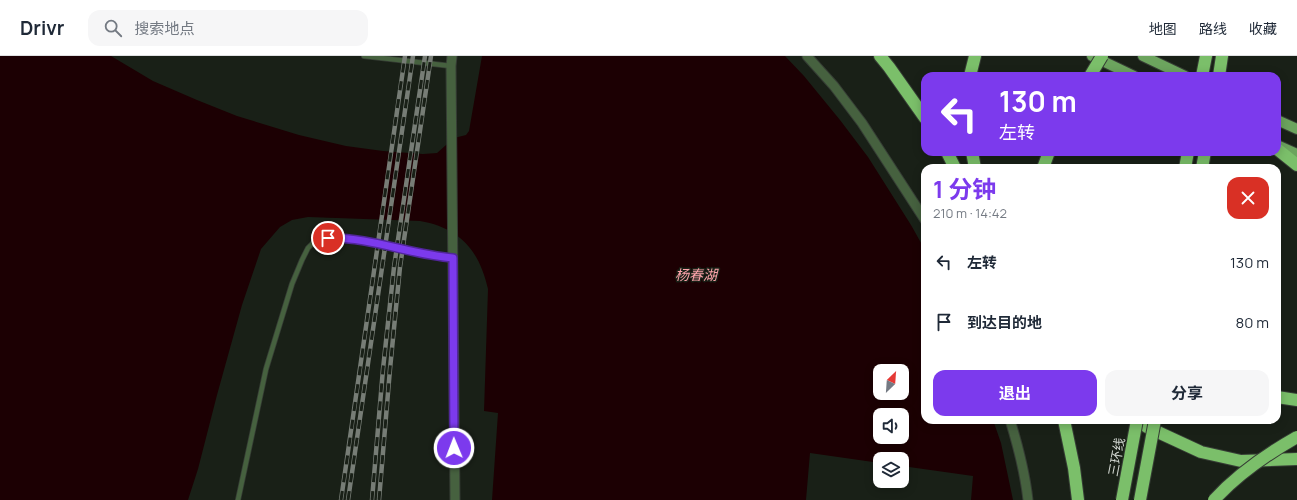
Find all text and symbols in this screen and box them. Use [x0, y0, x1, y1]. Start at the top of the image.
search box [88, 10, 368, 46]
text: Drivr [20, 15, 64, 41]
icon: search [102, 17, 124, 39]
text: 搜索地点 [134, 18, 194, 39]
text: 地图 [1149, 19, 1177, 38]
text: 路线 [1199, 19, 1227, 38]
text: 收藏 [1249, 19, 1277, 38]
text: 130 m [999, 82, 1077, 120]
icon: left [933, 88, 985, 140]
text: 左转 [999, 120, 1035, 144]
text: 1 分钟 [933, 172, 996, 205]
button: close [1227, 177, 1269, 219]
text: 210 m · 14:42 [933, 204, 1007, 222]
pin [311, 221, 345, 255]
icon: arrive [317, 227, 339, 249]
icon: left [933, 251, 955, 273]
text: 左转 [967, 252, 997, 273]
text: 130 m [1230, 252, 1269, 273]
water label: 杨春湖 [675, 265, 719, 284]
icon: arrive [933, 311, 955, 333]
text: 到达目的地 [967, 312, 1042, 333]
text: 80 m [1235, 312, 1269, 333]
north arrow [873, 364, 909, 400]
map controls [873, 364, 909, 488]
button: 退出 [933, 370, 1097, 416]
button: 分享 [1105, 370, 1269, 416]
button: sound [873, 408, 909, 444]
position arrow [433, 427, 475, 469]
street label: 三环线 [1103, 436, 1129, 478]
button: layers [873, 452, 909, 488]

